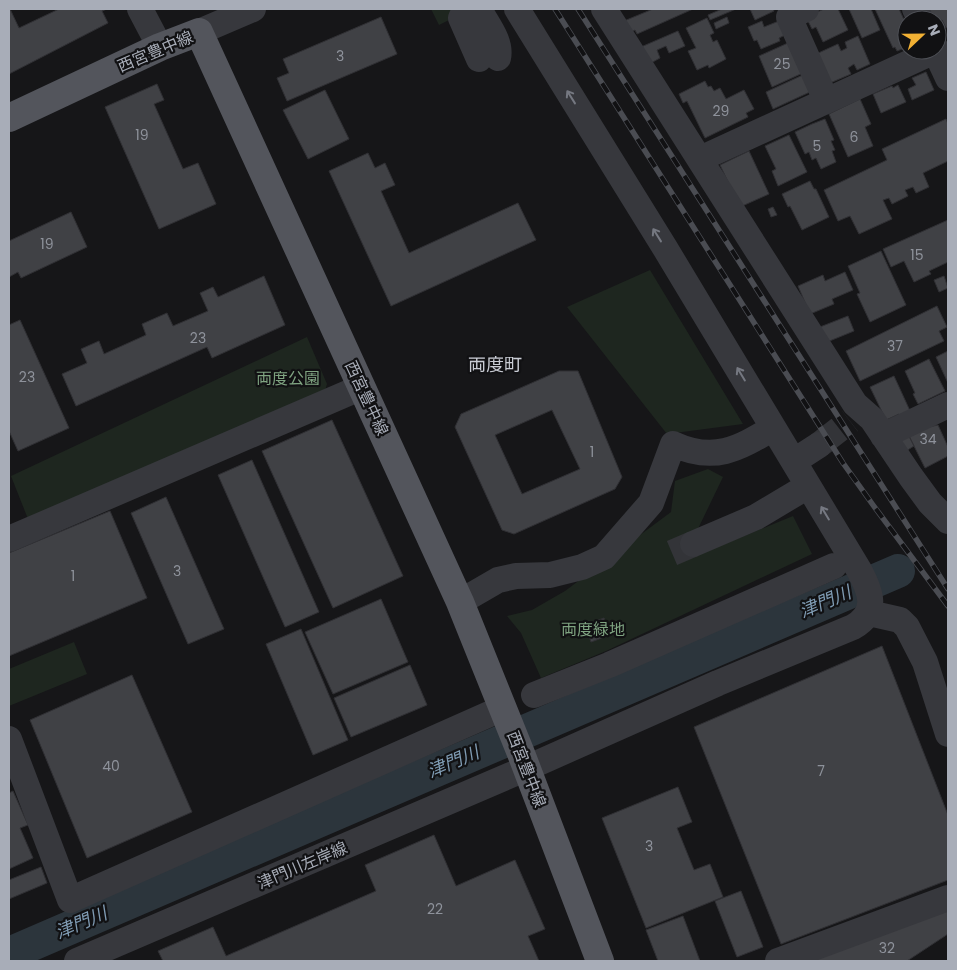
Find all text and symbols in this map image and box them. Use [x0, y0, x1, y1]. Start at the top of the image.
north arrow [897, 10, 947, 60]
text: N [923, 22, 945, 39]
street label: 西宮豊中線 [114, 25, 197, 78]
house number: 3 [336, 46, 344, 66]
house number: 25 [774, 54, 790, 74]
one-way arrow [566, 90, 576, 104]
house number: 29 [713, 101, 729, 121]
house number: 19 [135, 125, 149, 145]
house number: 6 [850, 127, 859, 147]
house number: 5 [813, 136, 821, 156]
one-way arrow [651, 228, 662, 242]
house number: 19 [40, 234, 54, 254]
house number: 15 [910, 245, 924, 265]
house number: 23 [190, 328, 206, 348]
house number: 37 [887, 336, 903, 356]
district label: 両度町 [468, 352, 522, 377]
street label: 西宮豊中線 [339, 357, 394, 439]
house number: 23 [19, 367, 35, 387]
park label: 両度公園 [256, 367, 320, 390]
one-way arrow [735, 368, 745, 382]
house number: 34 [919, 429, 937, 449]
house number: 1 [590, 442, 594, 462]
one-way arrow [819, 507, 829, 521]
house number: 3 [173, 561, 181, 581]
house number: 1 [71, 566, 75, 586]
water label: 津門川 [795, 579, 856, 624]
park label: 両度緑地 [561, 618, 625, 641]
street label: 西宮豊中線 [501, 728, 552, 811]
water label: 津門川 [423, 739, 484, 784]
house number: 40 [102, 756, 120, 776]
house number: 7 [817, 761, 825, 781]
street label: 津門川左岸線 [254, 836, 351, 895]
house number: 3 [645, 836, 653, 856]
house number: 22 [427, 899, 443, 919]
water label: 津門川 [51, 900, 112, 945]
house number: 32 [879, 938, 895, 958]

